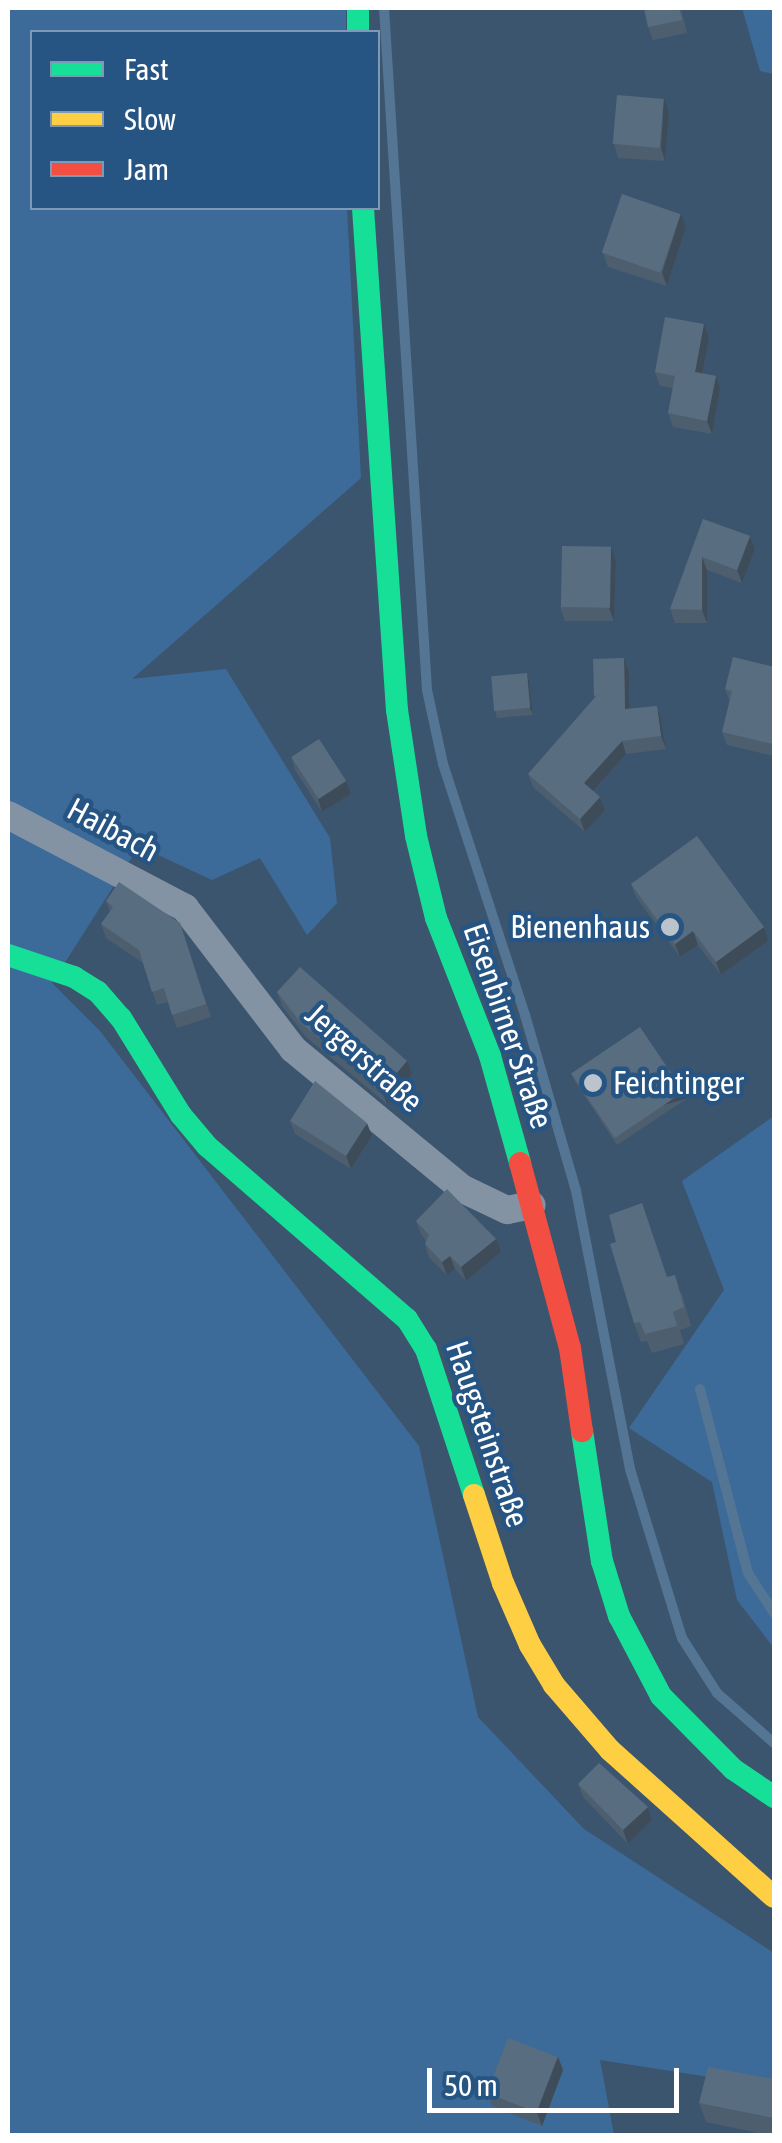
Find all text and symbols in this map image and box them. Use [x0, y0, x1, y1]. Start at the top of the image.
legend [30, 30, 380, 210]
text: Fast [124, 52, 169, 86]
text: Slow [124, 102, 176, 136]
text: Jam [124, 152, 169, 186]
street label: Haibach [61, 790, 165, 870]
place label: Bienenhaus [510, 908, 650, 946]
marker: Bienenhaus [659, 916, 681, 938]
street label: Eisenbirner Straße [455, 919, 561, 1133]
street label: Jergerstraße [298, 996, 430, 1120]
place label: Feichtinger [613, 1064, 744, 1102]
marker: Feichtinger [582, 1072, 604, 1094]
street label: Haugsteinstraße [437, 1336, 537, 1532]
scale bar [432, 2048, 684, 2110]
text: 50 m [444, 2068, 498, 2102]

